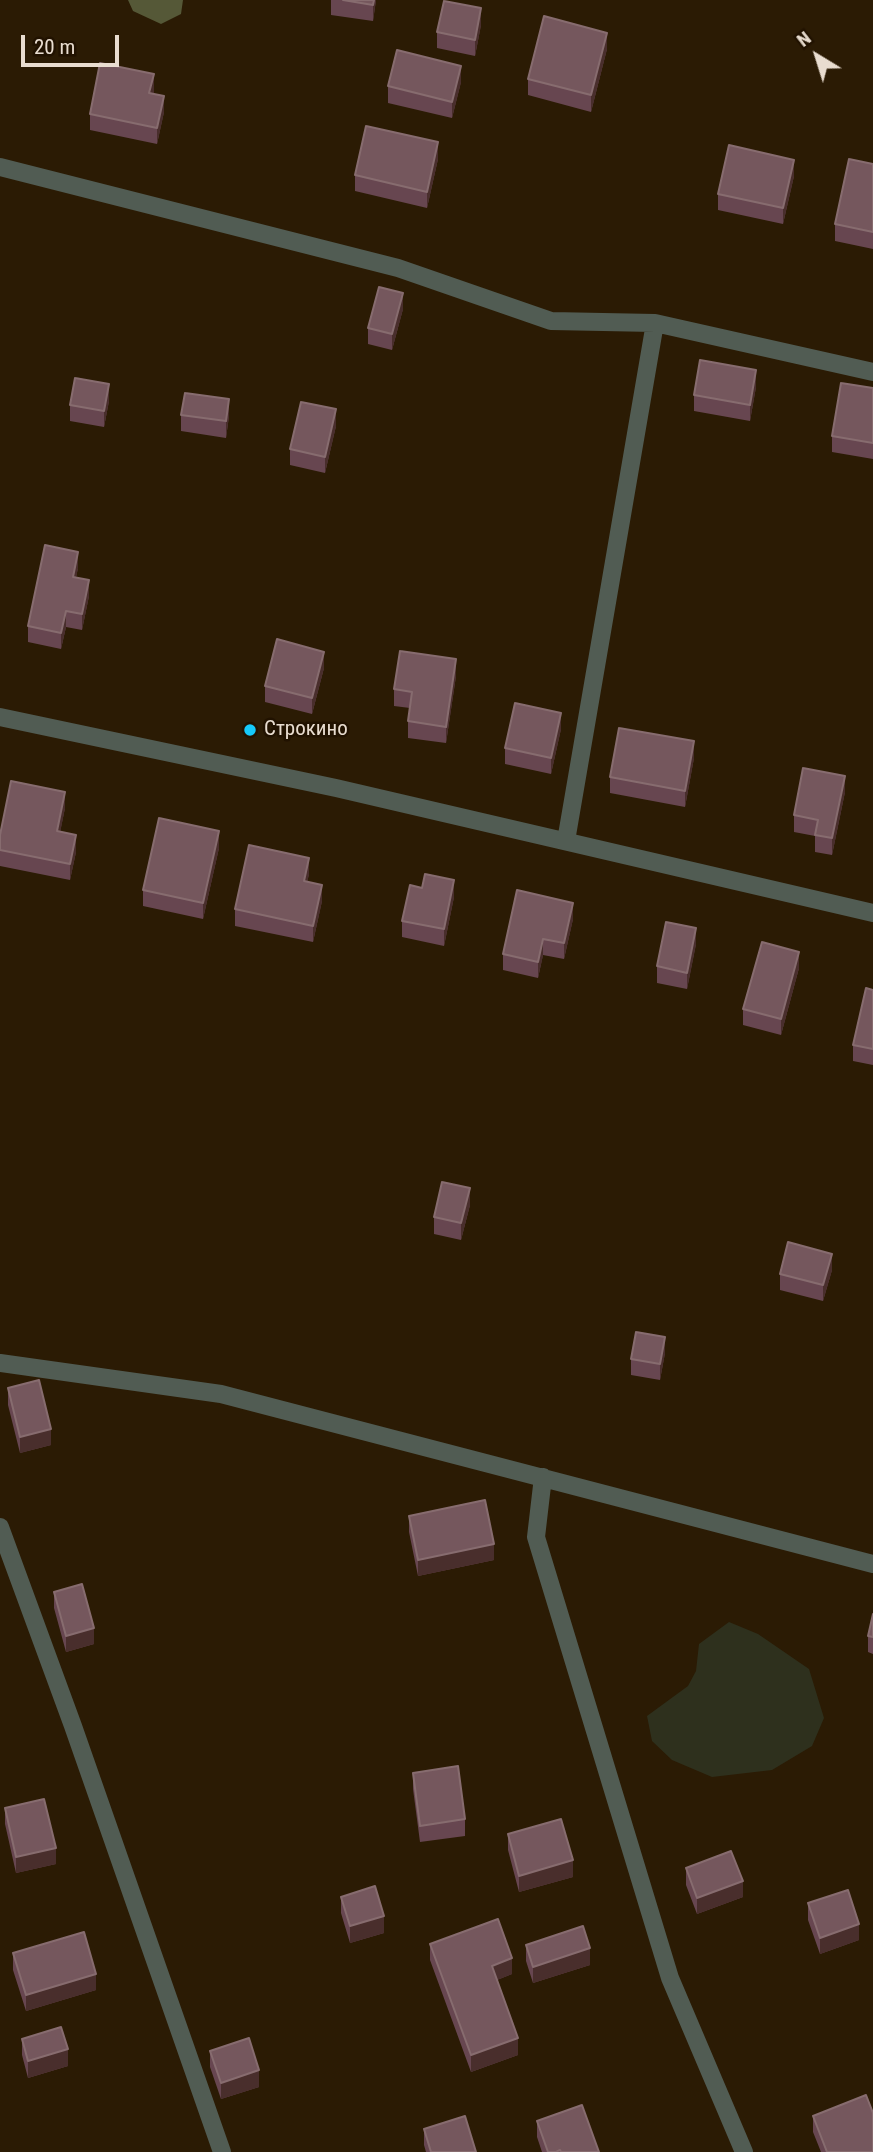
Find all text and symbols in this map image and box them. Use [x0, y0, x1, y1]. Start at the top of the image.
scale bar [24, 21, 122, 65]
north arrow [782, 21, 852, 91]
text: N [792, 26, 815, 52]
text: 20 m [34, 35, 75, 59]
place label: Строкино [264, 717, 348, 743]
marker: Строкино [242, 722, 258, 738]

